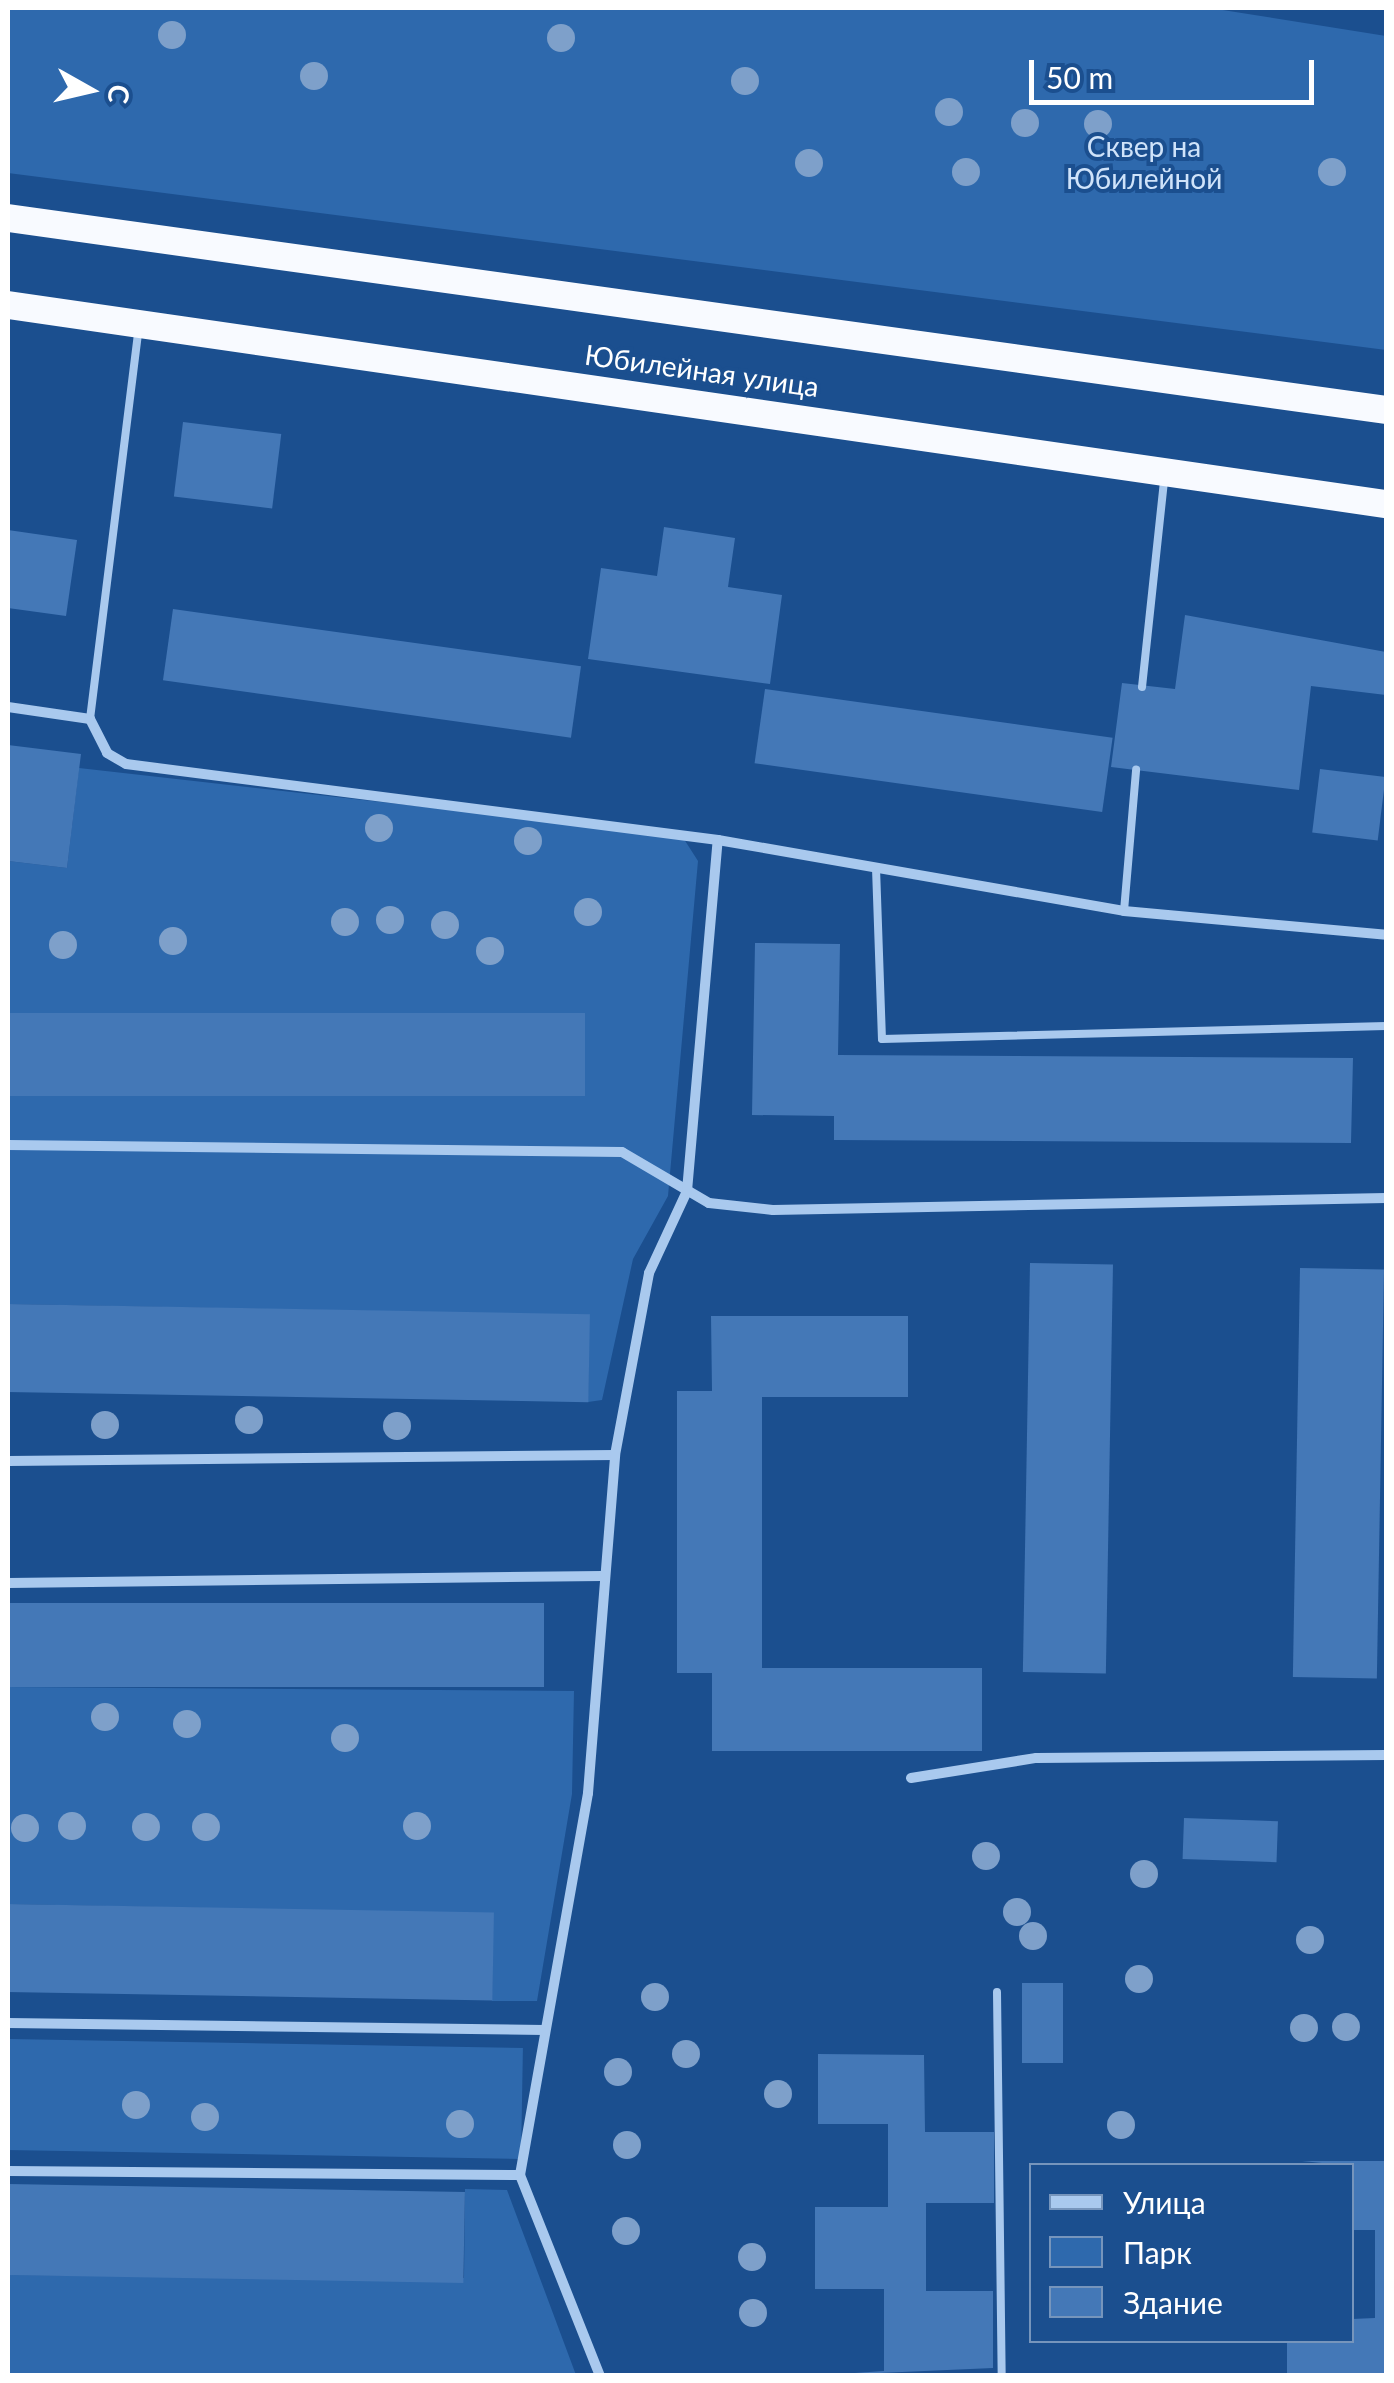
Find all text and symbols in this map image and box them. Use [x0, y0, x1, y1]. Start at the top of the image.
north arrow [40, 40, 140, 140]
scale bar [1034, 40, 1319, 102]
text: 50 m [1046, 59, 1113, 95]
text: С [102, 83, 138, 106]
park label: Сквер на Юбилейной [1066, 129, 1222, 195]
street label: Юбилейная улица [583, 337, 821, 403]
legend [1029, 2163, 1354, 2343]
text: Улица [1123, 2184, 1206, 2220]
text: Парк [1123, 2234, 1192, 2270]
text: Здание [1123, 2284, 1223, 2320]

